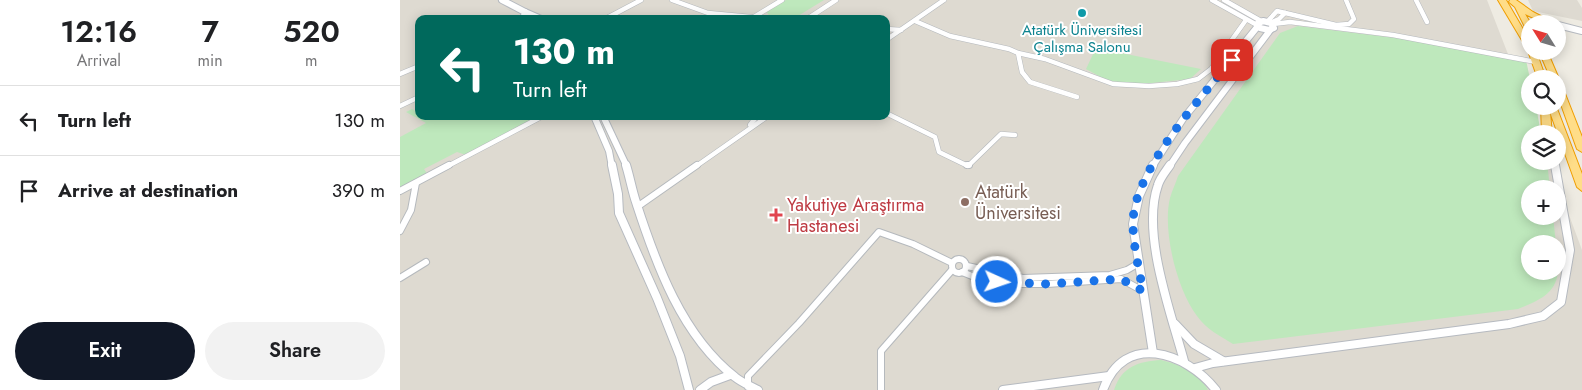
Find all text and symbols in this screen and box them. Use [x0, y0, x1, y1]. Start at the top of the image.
marker: Atatürk Üniversitesi Çalışma Salonu [1076, 7, 1088, 19]
text: 12:16 [60, 10, 137, 53]
text: 7 [201, 10, 219, 53]
text: 520 [283, 10, 340, 53]
north arrow [1521, 15, 1566, 60]
map controls [1521, 15, 1566, 280]
place label: Atatürk Üniversitesi Çalışma Salonu [1022, 19, 1142, 58]
text: 130 m [513, 27, 615, 77]
icon: left [430, 35, 495, 100]
pin [1211, 39, 1253, 81]
icon: arrive [1218, 46, 1246, 74]
text: Arrival [77, 49, 121, 72]
text: min [198, 49, 223, 72]
text: m [305, 49, 318, 72]
button: search [1521, 70, 1566, 115]
text: Turn left [513, 73, 587, 105]
icon: left [15, 107, 43, 135]
text: Turn left [58, 107, 131, 134]
text: 130 m [334, 107, 385, 134]
button: layers [1521, 125, 1566, 170]
icon: arrive [15, 177, 43, 205]
text: Arrive at destination [58, 177, 238, 204]
text: 390 m [332, 177, 385, 204]
place label: Atatürk Üniversitesi [975, 179, 1061, 226]
button: + [1521, 180, 1566, 225]
place label: Yakutiye Araştırma Hastanesi [787, 192, 924, 239]
marker: Atatürk Üniversitesi [959, 196, 971, 208]
marker: Yakutiye Araştırma Hastanesi [769, 208, 783, 222]
button: − [1521, 235, 1566, 280]
position arrow [970, 255, 1022, 307]
button: Exit [15, 322, 195, 380]
button: Share [205, 322, 385, 380]

